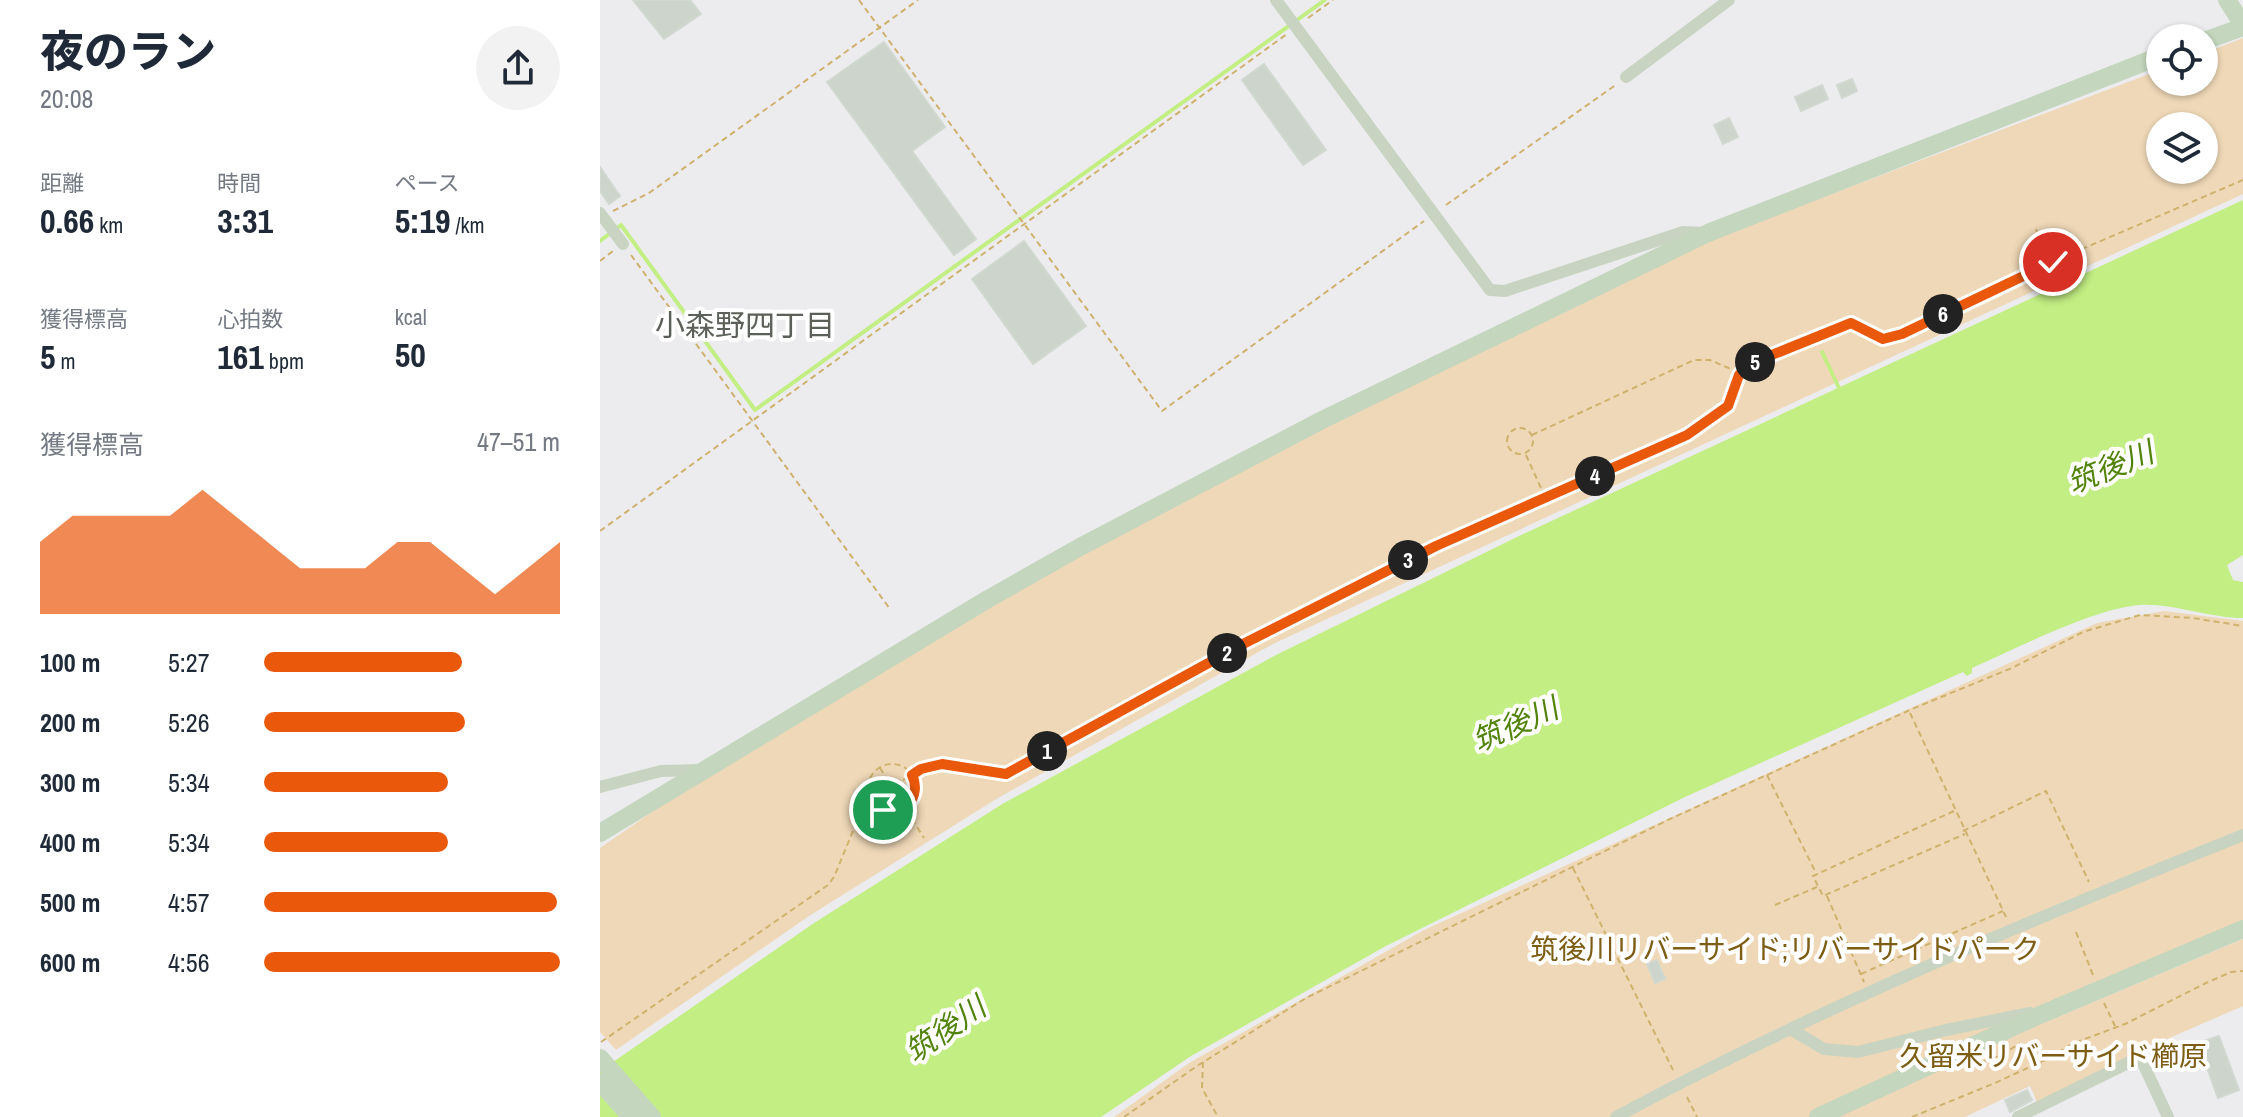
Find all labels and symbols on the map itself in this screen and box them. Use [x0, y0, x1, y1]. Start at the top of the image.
pin [2019, 228, 2087, 296]
pin: 6 [1923, 294, 1963, 334]
district label: 小森野四丁目 [655, 305, 835, 345]
pin: 5 [1735, 342, 1775, 382]
water label: 筑後川 [2061, 430, 2162, 502]
pin: 4 [1575, 456, 1615, 496]
pin: 3 [1388, 540, 1428, 580]
pin: 2 [1207, 633, 1247, 673]
water label: 筑後川 [1466, 686, 1567, 761]
pin: 1 [1027, 731, 1067, 771]
pin [849, 776, 917, 844]
park label: 筑後川リバーサイド;リバーサイドパーク [1530, 930, 2040, 968]
water label: 筑後川 [897, 985, 996, 1071]
park label: 久留米リバーサイド櫛原 [1899, 1037, 2207, 1075]

